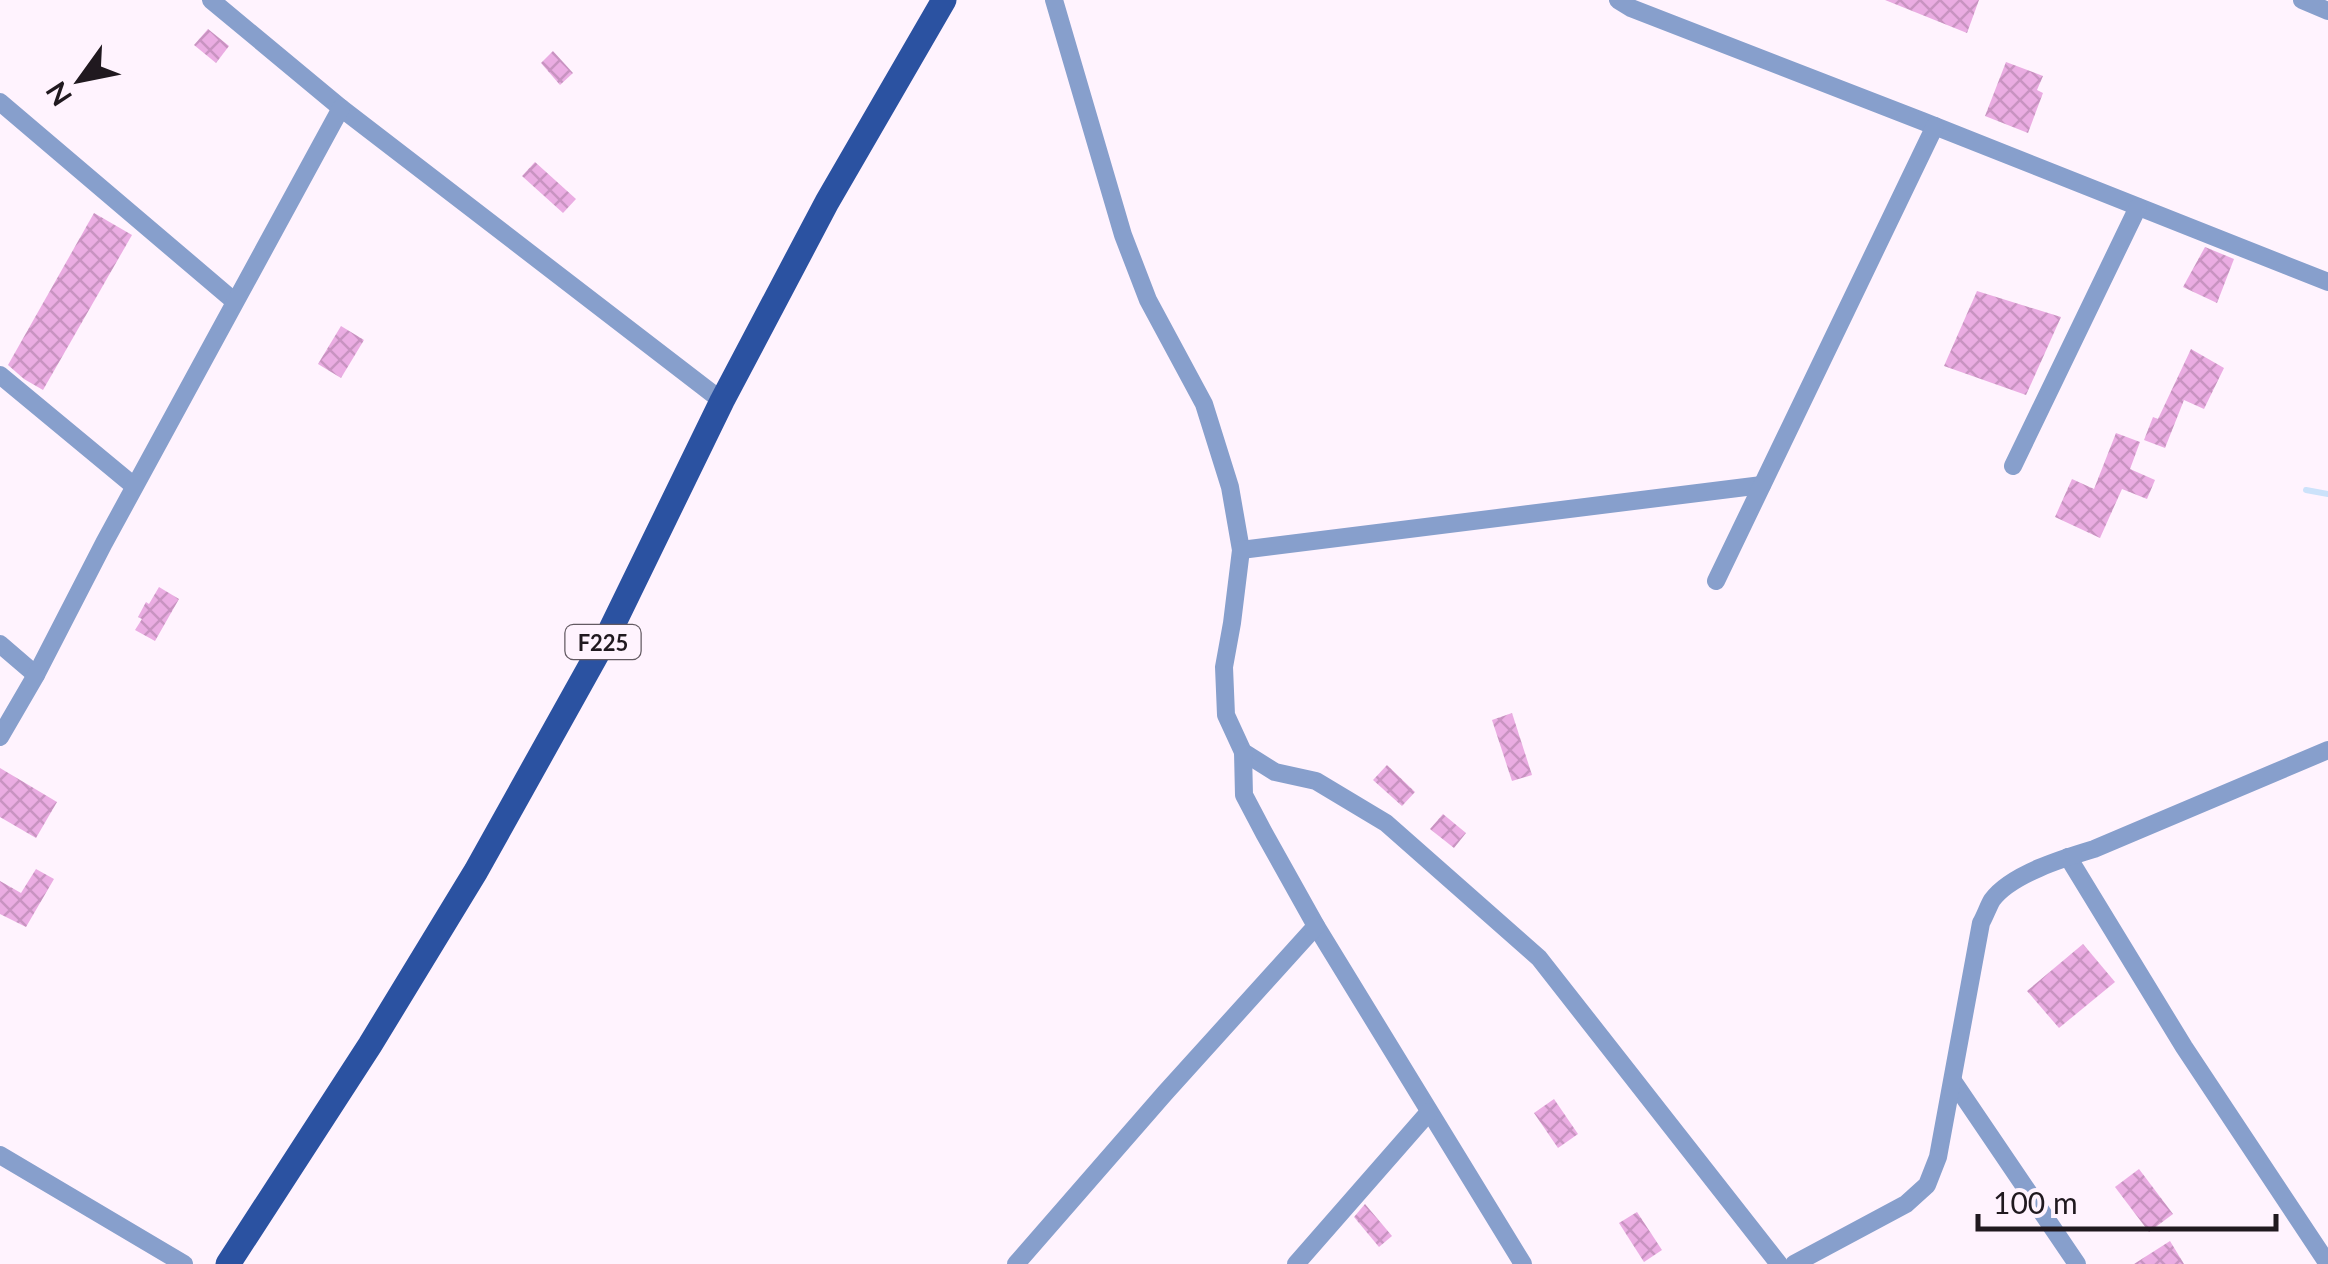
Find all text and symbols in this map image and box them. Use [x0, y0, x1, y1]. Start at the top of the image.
north arrow [30, 30, 130, 130]
text: N [38, 76, 78, 112]
road number: F225 [566, 625, 640, 659]
scale bar [1978, 1169, 2276, 1231]
text: 100 m [1993, 1184, 2078, 1220]

